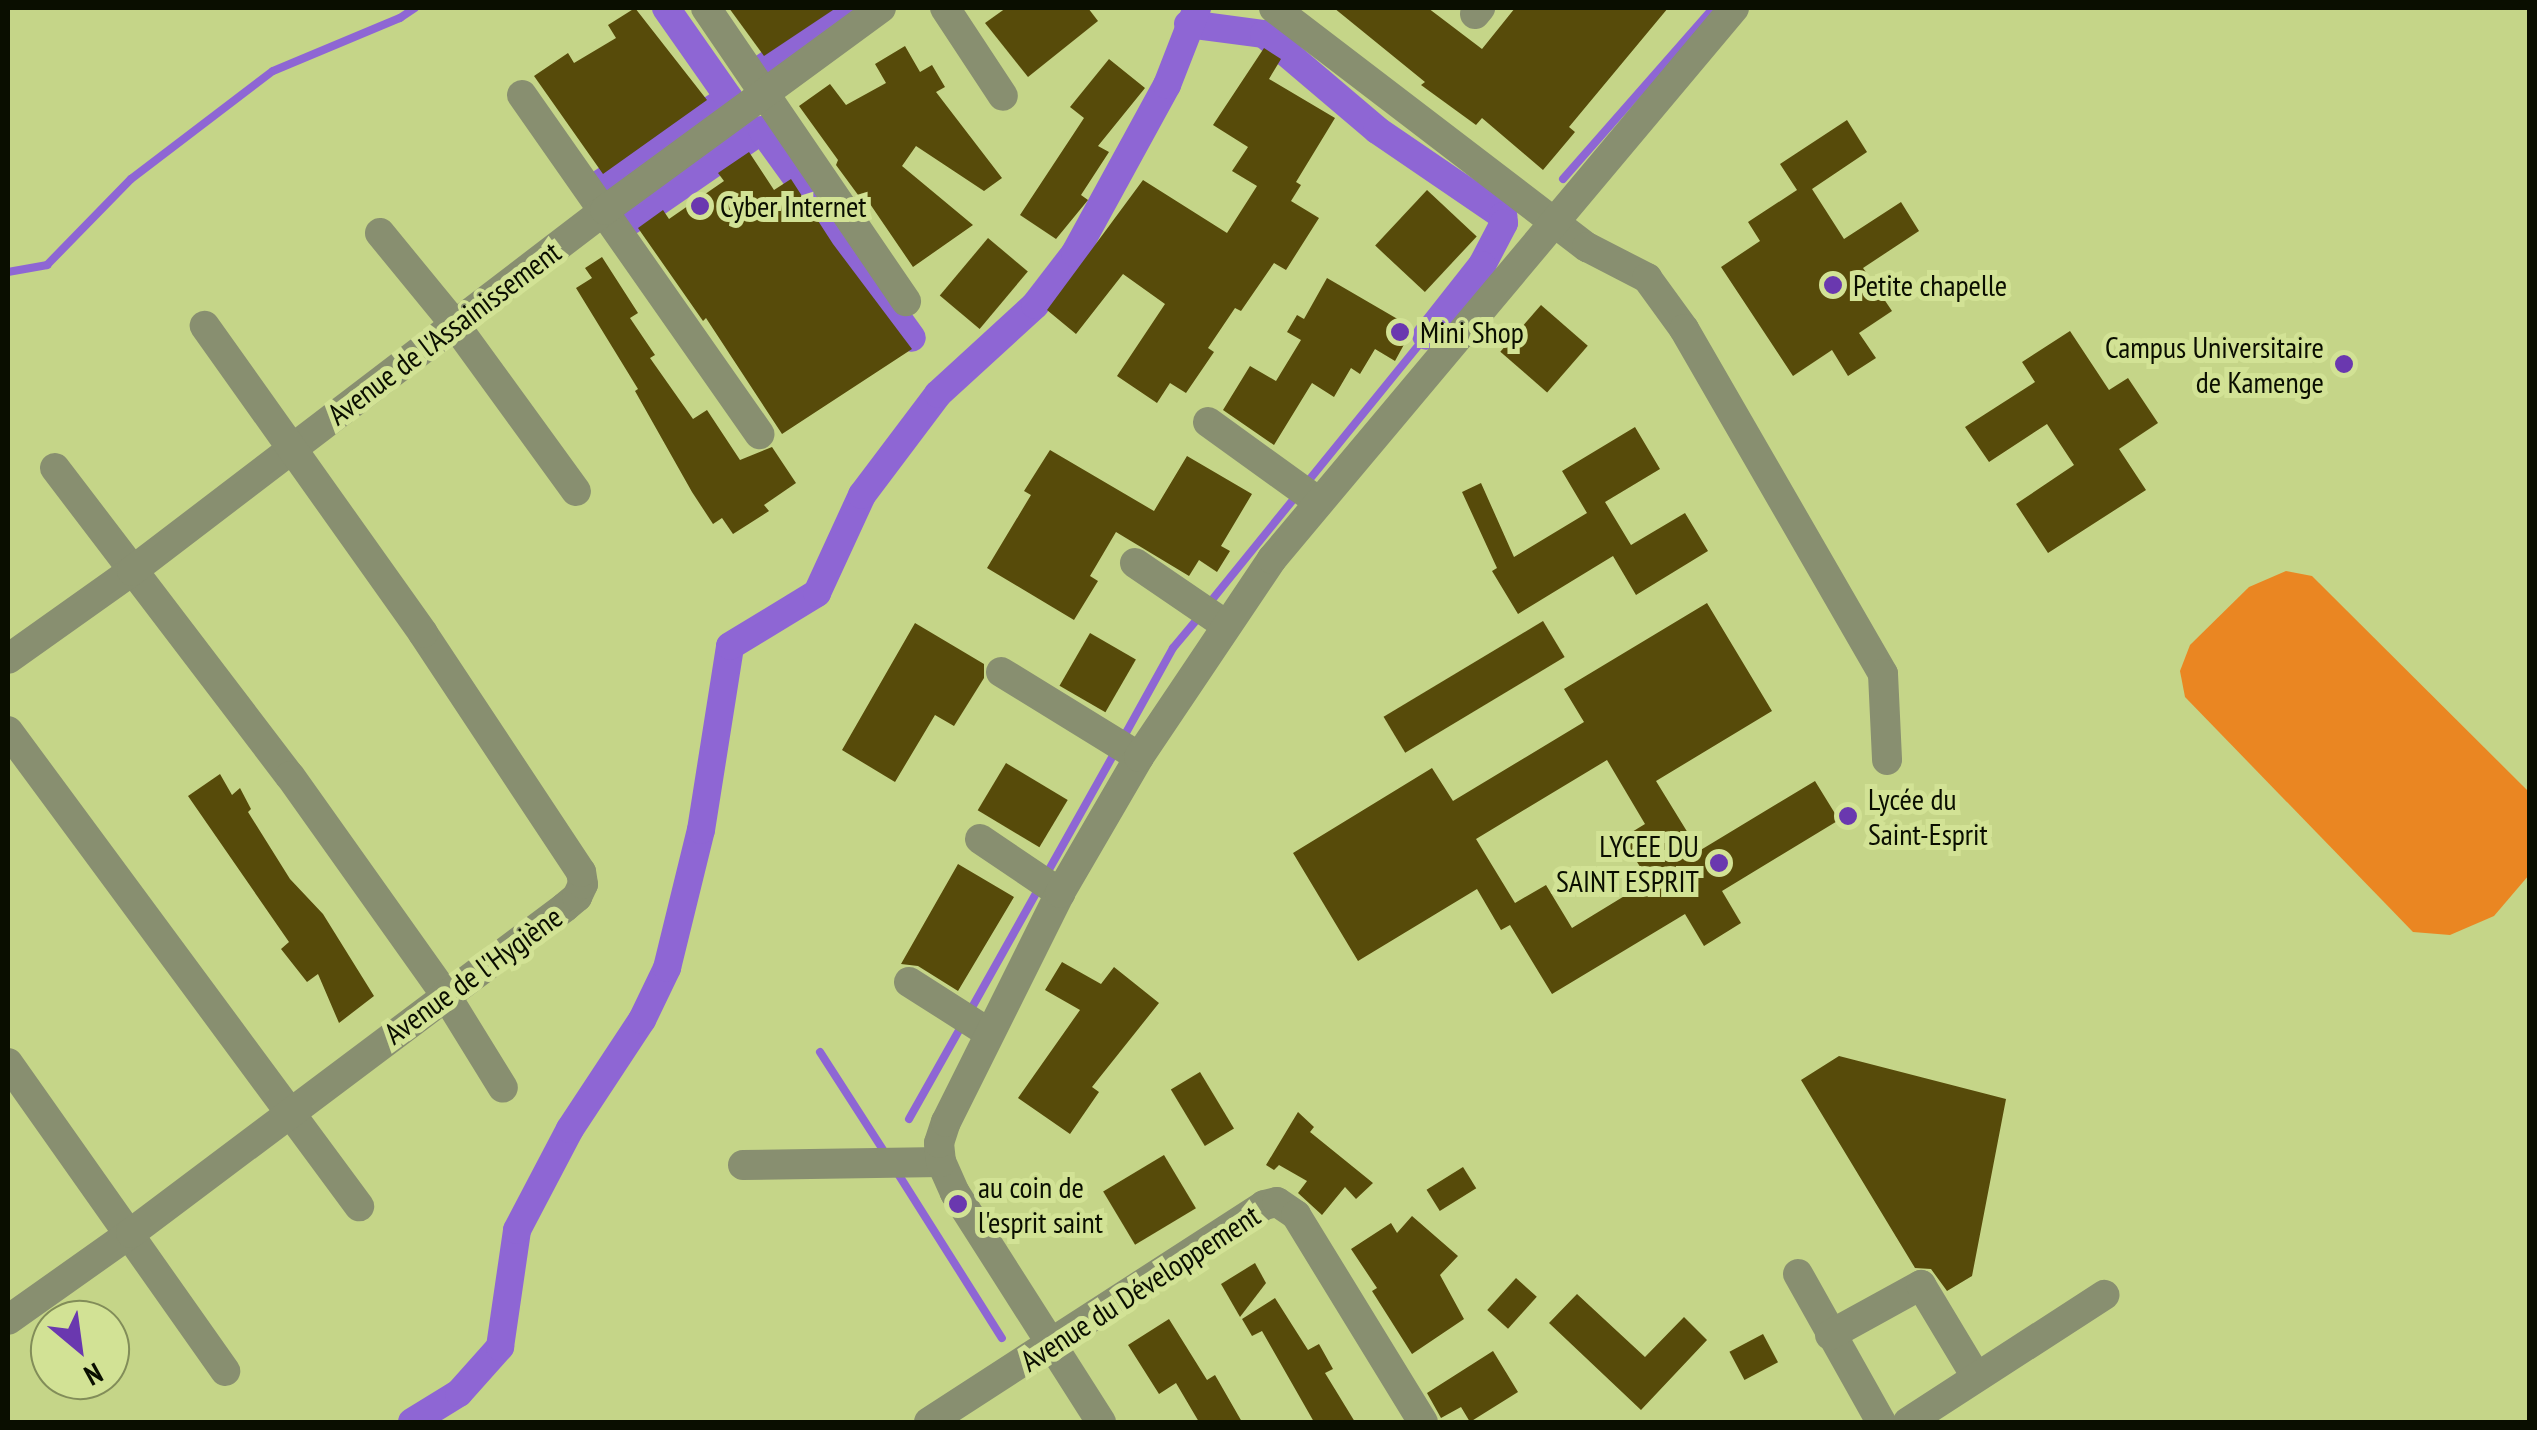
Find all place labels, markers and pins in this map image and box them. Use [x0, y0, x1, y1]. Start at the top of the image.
place label: Cyber Internet [720, 188, 867, 224]
marker: Cyber Internet [689, 195, 711, 217]
place label: Petite chapelle [1853, 267, 2007, 303]
marker: Petite chapelle [1822, 274, 1844, 296]
place label: Mini Shop [1420, 314, 1524, 350]
marker: Mini Shop [1389, 321, 1411, 343]
place label: Campus Universitaire de Kamenge [2105, 329, 2324, 400]
marker: Campus Universitaire de Kamenge [2333, 353, 2355, 375]
place label: Lycée du Saint-Esprit [1868, 781, 1988, 852]
marker: Lycée du Saint-Esprit [1837, 805, 1859, 827]
place label: LYCEE DU SAINT ESPRIT [1555, 828, 1699, 898]
marker: LYCEE DU SAINT ESPRIT [1708, 852, 1730, 874]
place label: au coin de l'esprit saint [978, 1169, 1103, 1240]
marker: au coin de l'esprit saint [947, 1193, 969, 1215]

